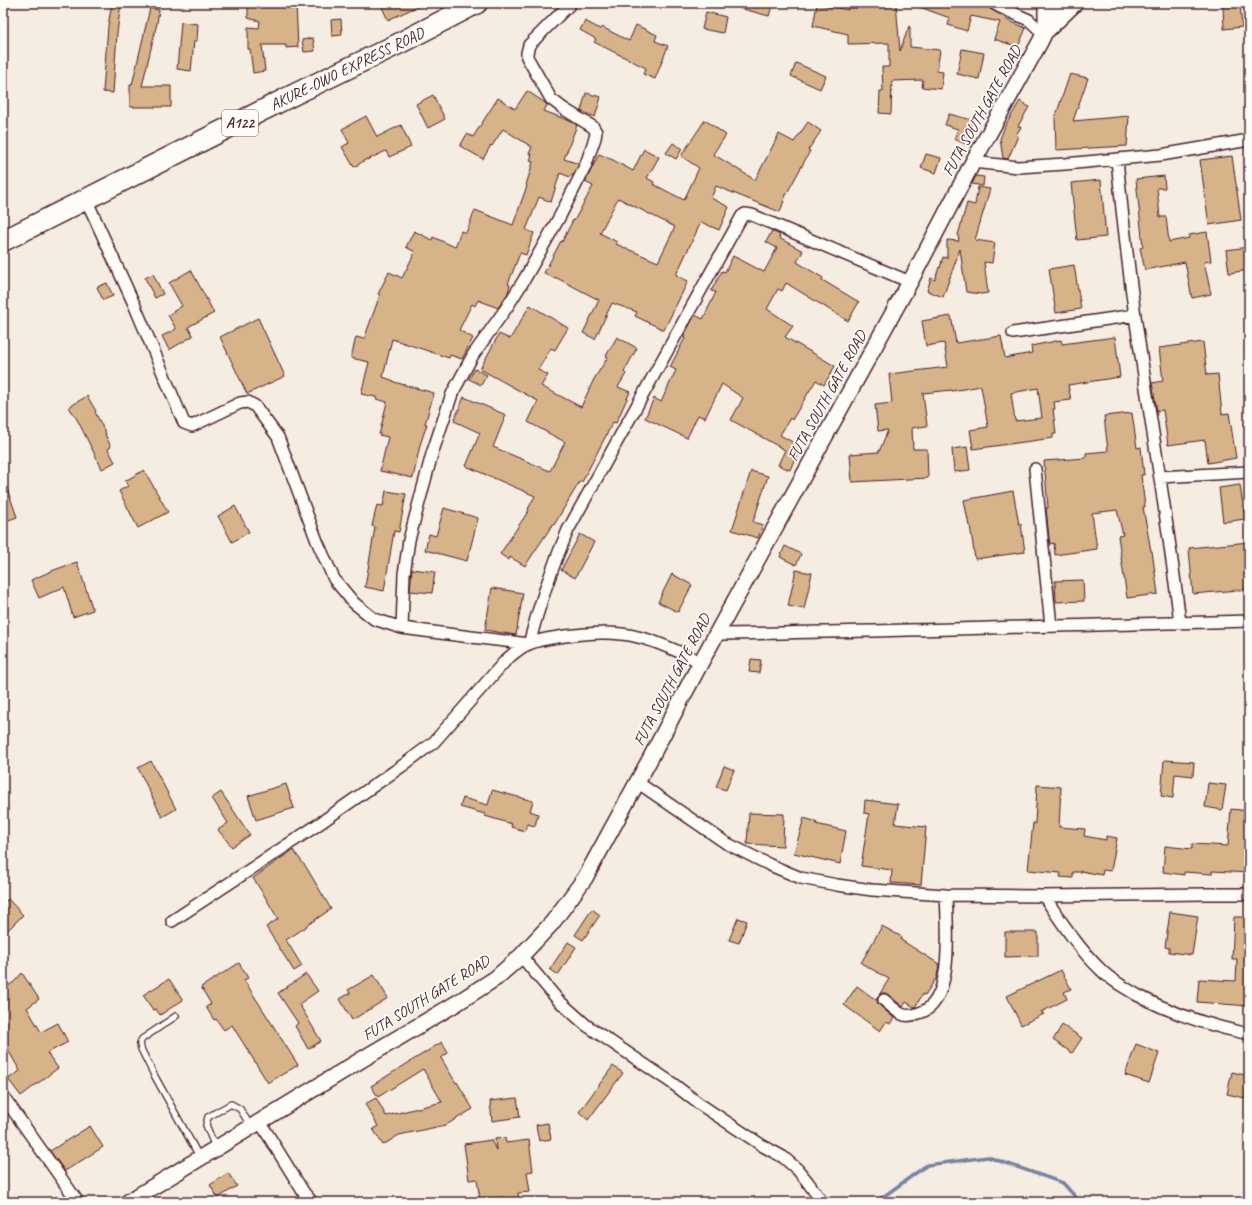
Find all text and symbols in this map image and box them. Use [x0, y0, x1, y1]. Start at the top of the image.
street label: AKURE-OWO EXPRESS ROAD [267, 22, 429, 115]
street label: FUTA SOUTH GATE ROAD [938, 41, 1027, 180]
road number: A122 [222, 110, 258, 136]
street label: FUTA SOUTH GATE ROAD [783, 326, 872, 465]
street label: FUTA SOUTH GATE ROAD [629, 609, 716, 749]
street label: FUTA SOUTH GATE ROAD [359, 950, 495, 1045]

